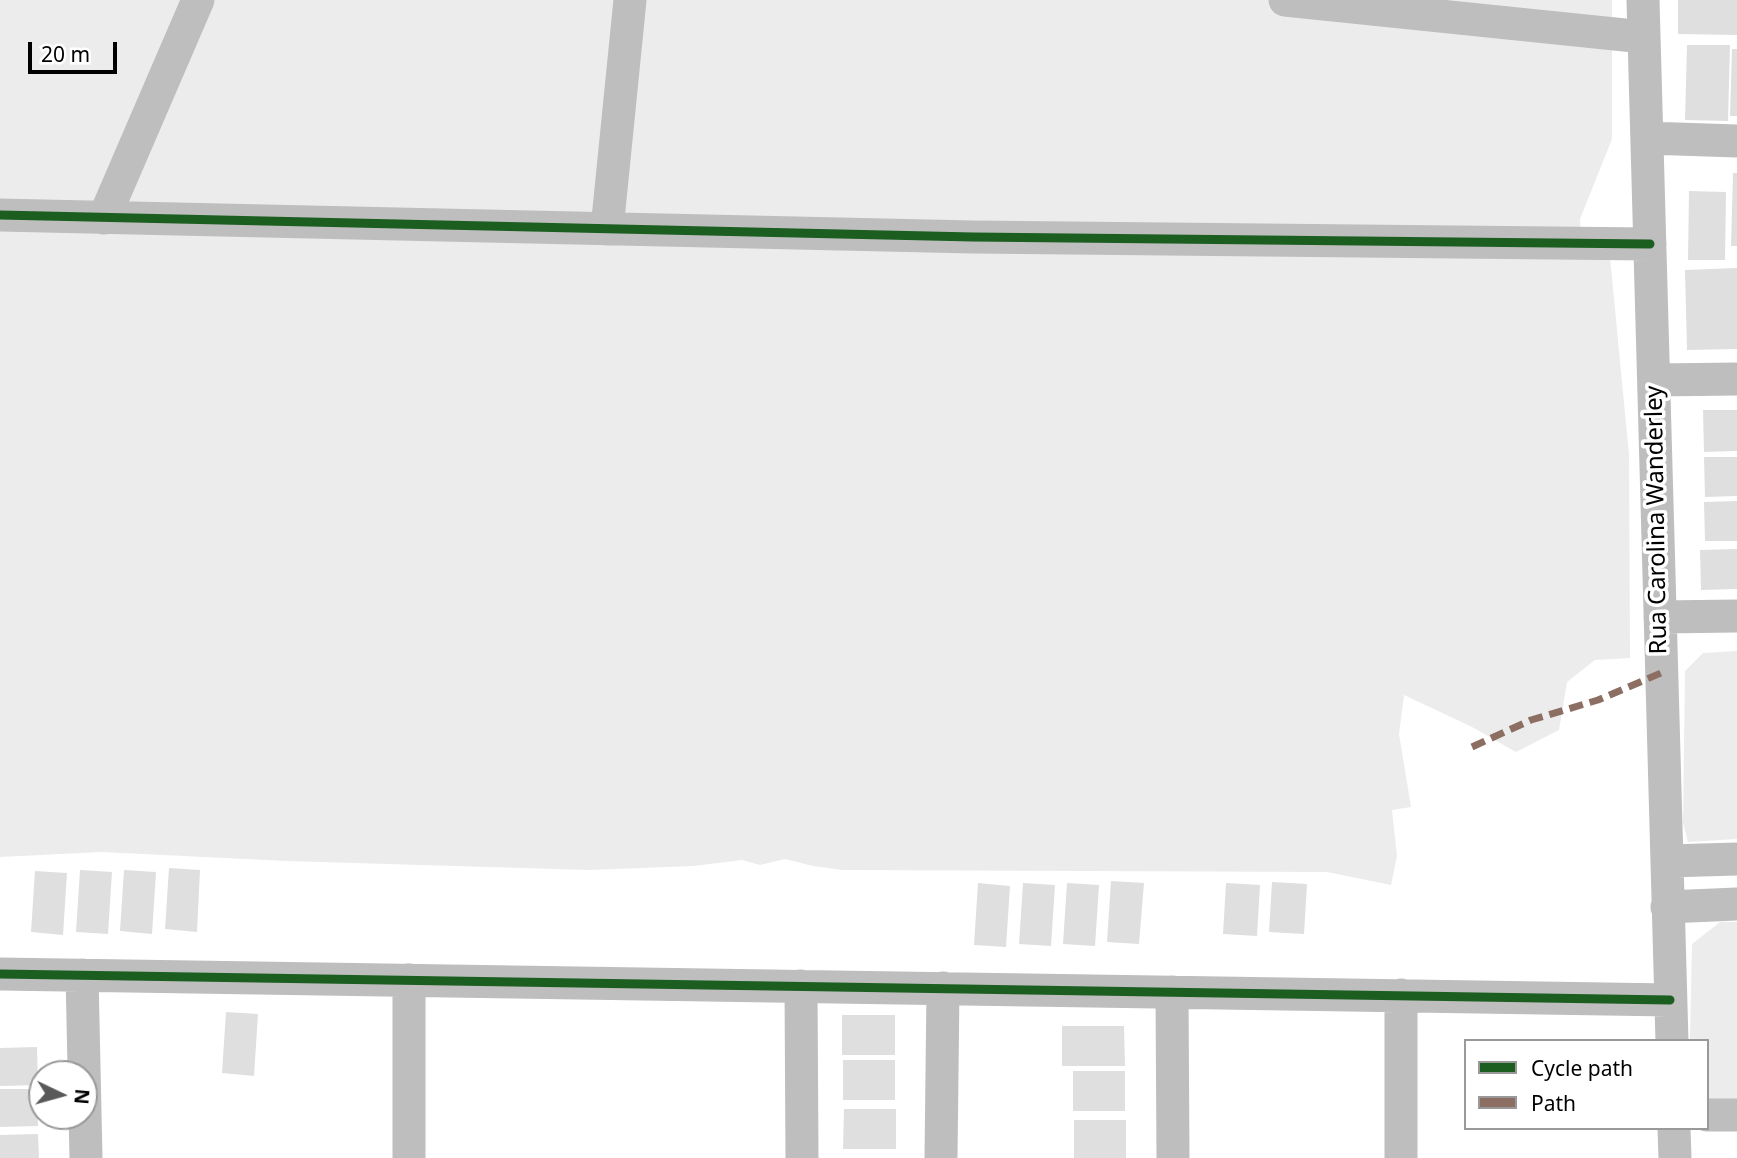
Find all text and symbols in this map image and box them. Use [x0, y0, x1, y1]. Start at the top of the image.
scale bar [32, 28, 121, 72]
text: 20 m [41, 40, 90, 68]
street label: Rua Carolina Wanderley [1640, 385, 1674, 655]
legend [1464, 1039, 1709, 1130]
text: Cycle path [1531, 1054, 1633, 1082]
north arrow [28, 1060, 98, 1130]
text: N [68, 1088, 96, 1105]
text: Path [1531, 1089, 1576, 1117]

